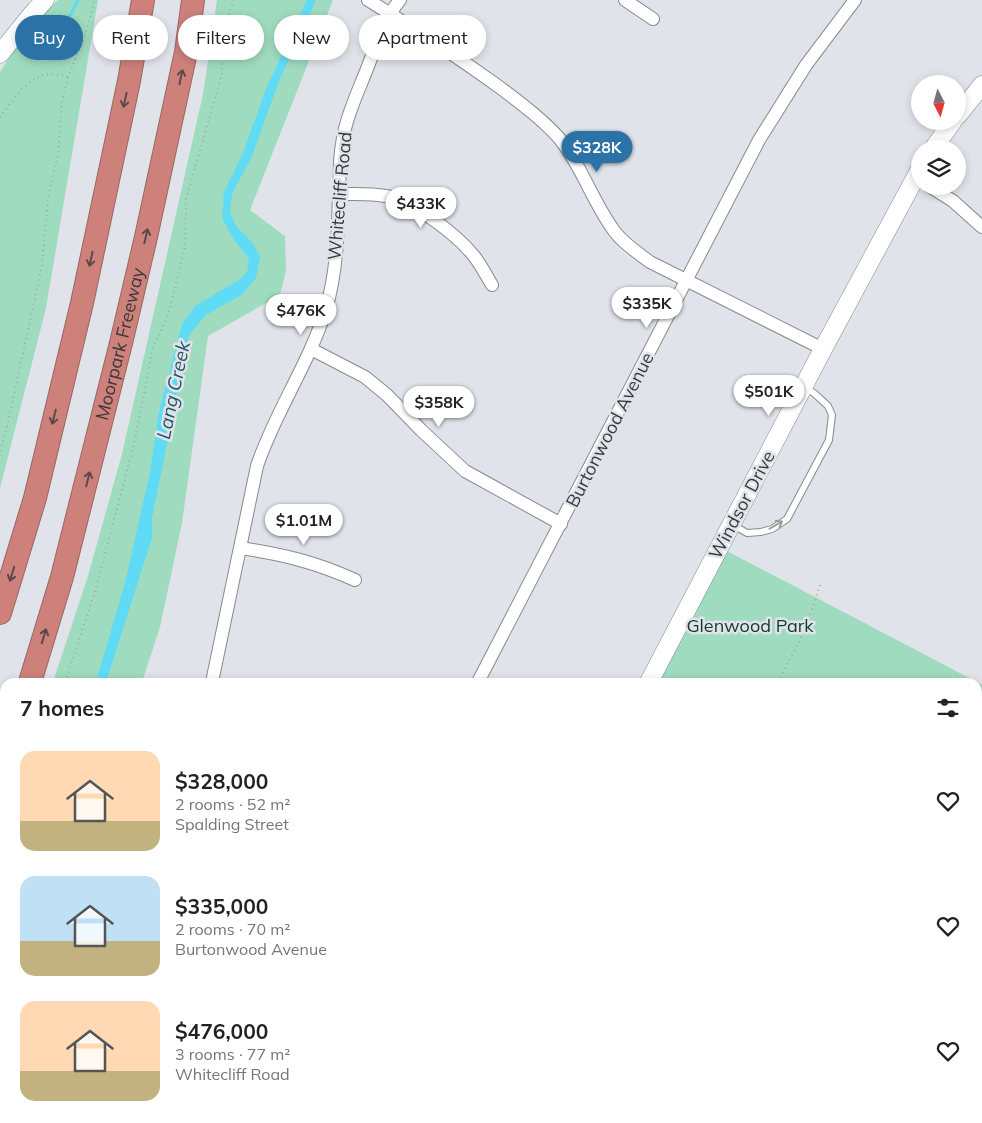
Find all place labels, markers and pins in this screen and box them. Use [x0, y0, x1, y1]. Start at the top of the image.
pin: $328K [562, 130, 632, 173]
pin: $433K [386, 186, 456, 229]
pin: $335K [612, 286, 682, 329]
pin: $476K [266, 294, 336, 336]
pin: $501K [734, 374, 804, 417]
pin: $358K [404, 386, 474, 428]
pin: $1.01M [263, 504, 345, 546]

